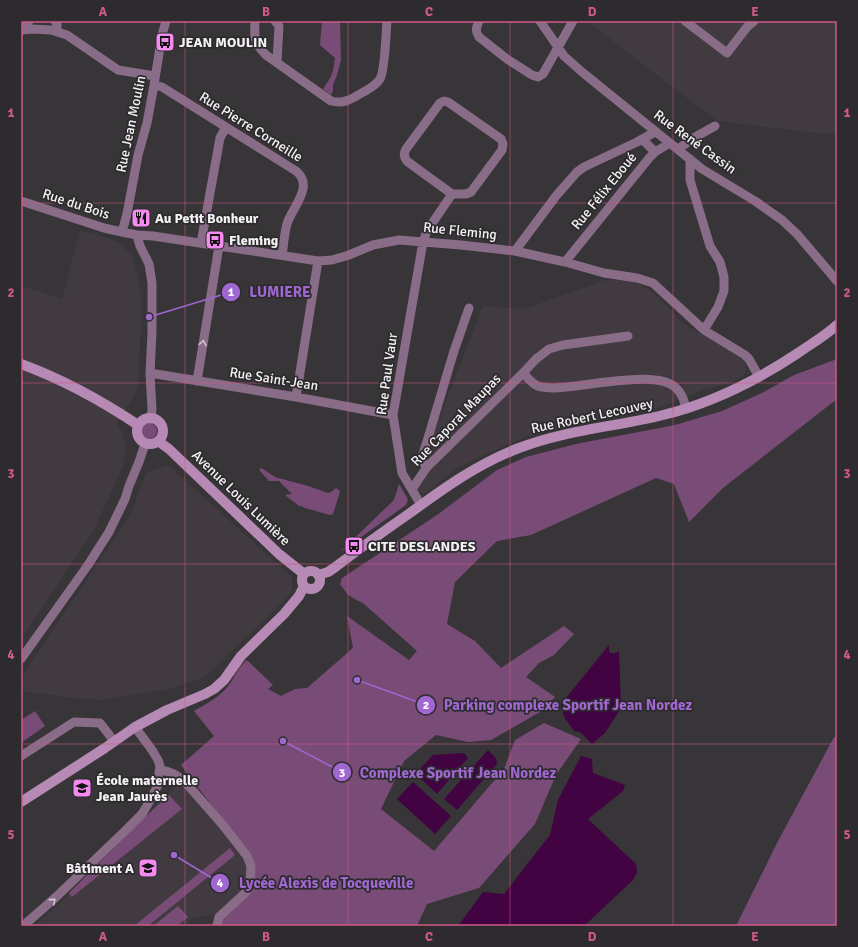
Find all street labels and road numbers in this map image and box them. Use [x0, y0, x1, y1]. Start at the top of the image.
street label: Rue Jean Moulin [112, 74, 150, 174]
street label: Rue Pierre Corneille [196, 88, 306, 166]
street label: Rue René Cassin [650, 106, 740, 178]
street label: Rue Félix Eboué [568, 149, 640, 233]
street label: Rue du Bois [40, 185, 112, 223]
street label: Rue Fleming [422, 219, 498, 243]
street label: Rue Paul Vaur [373, 331, 401, 416]
street label: Rue Saint-Jean [228, 364, 320, 394]
street label: Rue Caporal Maupas [408, 370, 504, 470]
street label: Rue Robert Lecouvey [530, 395, 655, 437]
street label: Avenue Louis Lumière [188, 447, 294, 549]

